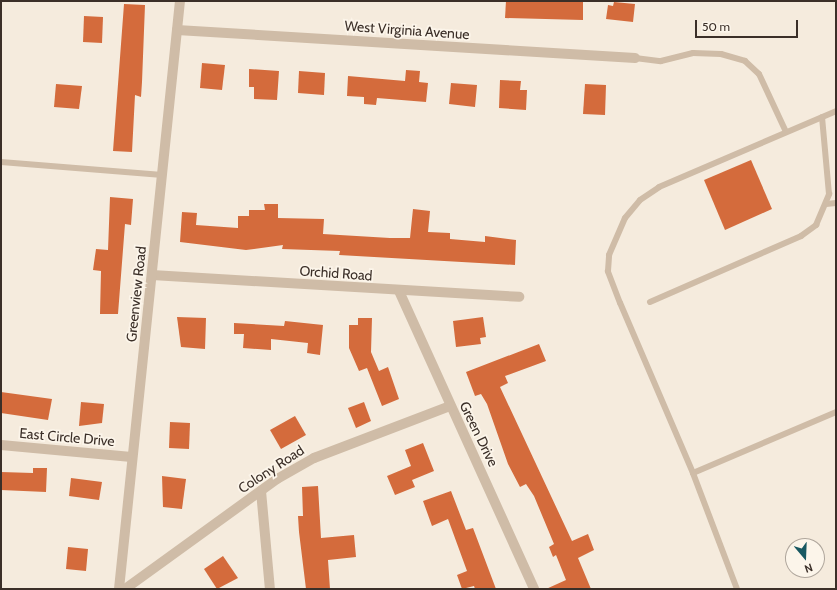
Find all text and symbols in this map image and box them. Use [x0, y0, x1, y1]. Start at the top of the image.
scale bar [697, 12, 800, 38]
street label: West Virginia Avenue [344, 17, 470, 43]
text: 50 m [702, 19, 730, 34]
street label: Greenview Road [123, 245, 149, 343]
street label: Orchid Road [299, 262, 373, 284]
street label: Green Drive [456, 399, 502, 469]
street label: East Circle Drive [19, 424, 115, 450]
street label: Colony Road [235, 441, 307, 497]
north arrow [785, 538, 825, 578]
text: N [803, 561, 815, 576]

